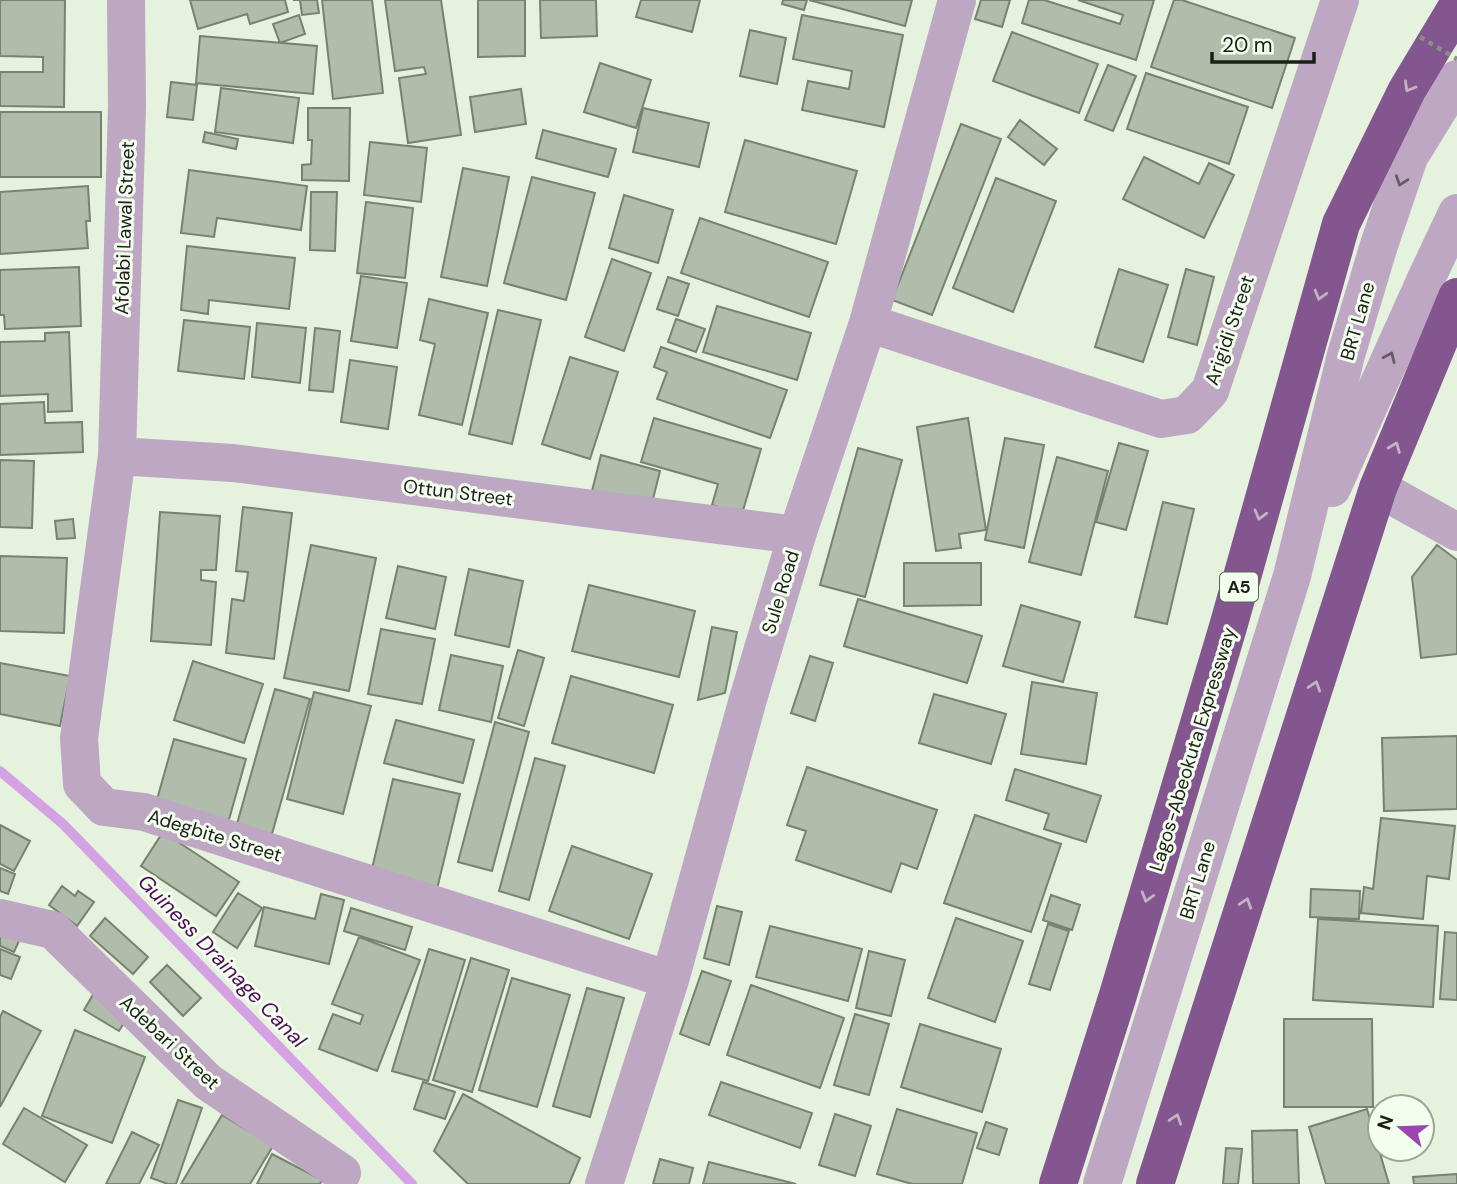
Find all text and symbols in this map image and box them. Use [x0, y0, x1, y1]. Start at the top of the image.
scale bar [1212, 21, 1314, 65]
text: 20 m [1222, 31, 1273, 59]
one-way arrow [1404, 79, 1417, 92]
street label: Afolabi Lawal Street [109, 141, 140, 315]
one-way arrow [1395, 175, 1409, 187]
street label: Arigidi Street [1199, 272, 1260, 388]
street label: BRT Lane [1334, 279, 1381, 363]
one-way arrow [1314, 289, 1329, 301]
one-way arrow [1382, 352, 1396, 365]
one-way arrow [1387, 442, 1401, 454]
street label: Ottun Street [402, 473, 514, 512]
one-way arrow [1253, 508, 1268, 520]
street label: Sule Road [756, 547, 805, 637]
road number: A5 [1220, 572, 1258, 602]
street label: Lagos-Abeokuta Expressway [1143, 624, 1242, 874]
one-way arrow [1307, 680, 1322, 692]
street label: Adegbite Street [145, 803, 285, 868]
street label: BRT Lane [1174, 838, 1221, 922]
water label: Guiness Drainage Canal [132, 868, 313, 1054]
one-way arrow [1141, 891, 1156, 903]
one-way arrow [1238, 897, 1252, 909]
street label: Adebari Street [114, 990, 225, 1095]
north arrow [1366, 1093, 1436, 1163]
text: N [1371, 1112, 1399, 1133]
one-way arrow [1168, 1113, 1182, 1126]

